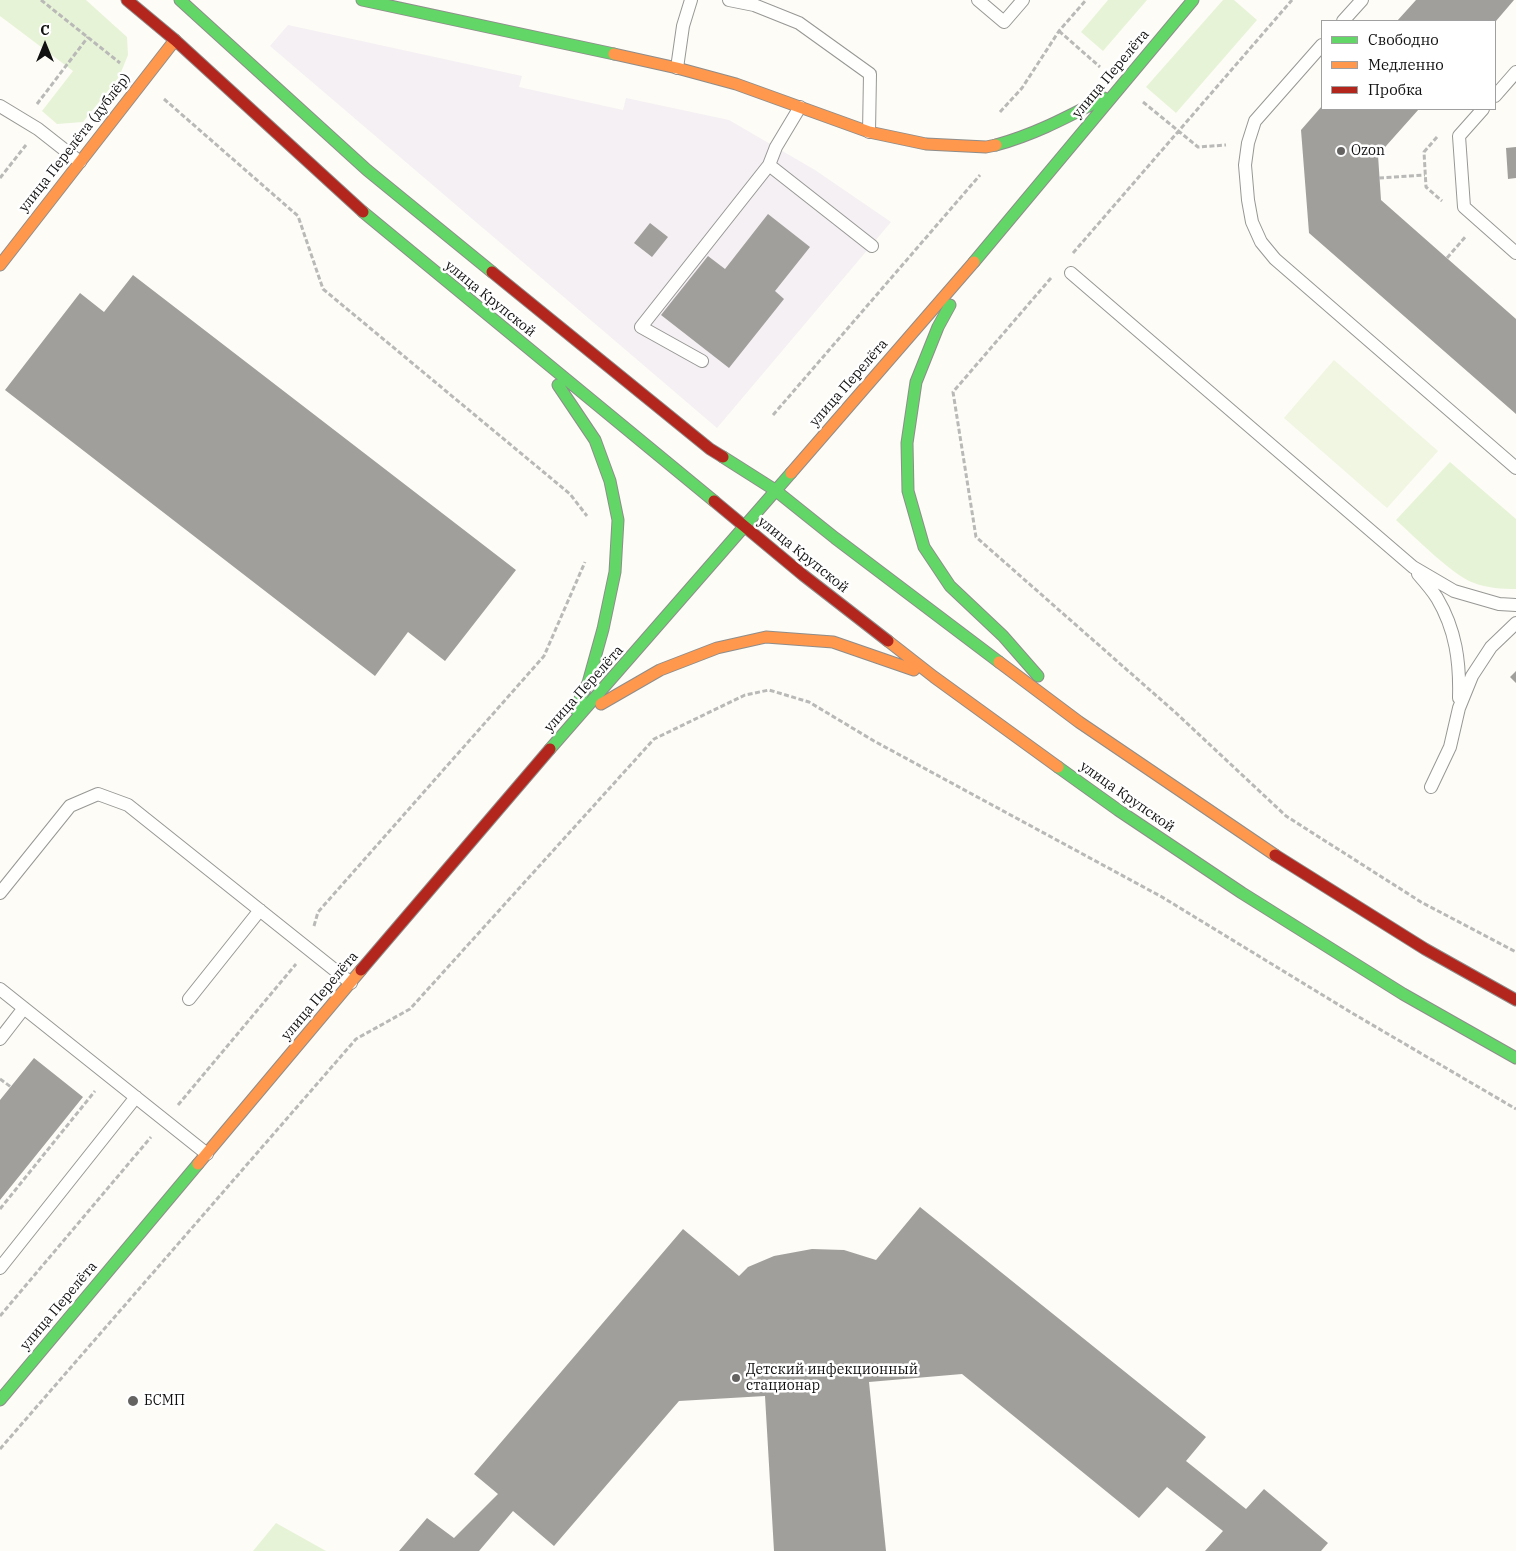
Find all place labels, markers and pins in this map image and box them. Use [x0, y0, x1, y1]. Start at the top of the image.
place label: Ozon [1351, 143, 1385, 159]
marker: Ozon [1335, 145, 1347, 157]
place label: Детский инфекционный стационар [746, 1362, 918, 1394]
marker: Детский инфекционный стационар [730, 1372, 742, 1384]
place label: БСМП [144, 1393, 185, 1409]
marker: БСМП [126, 1394, 140, 1408]

